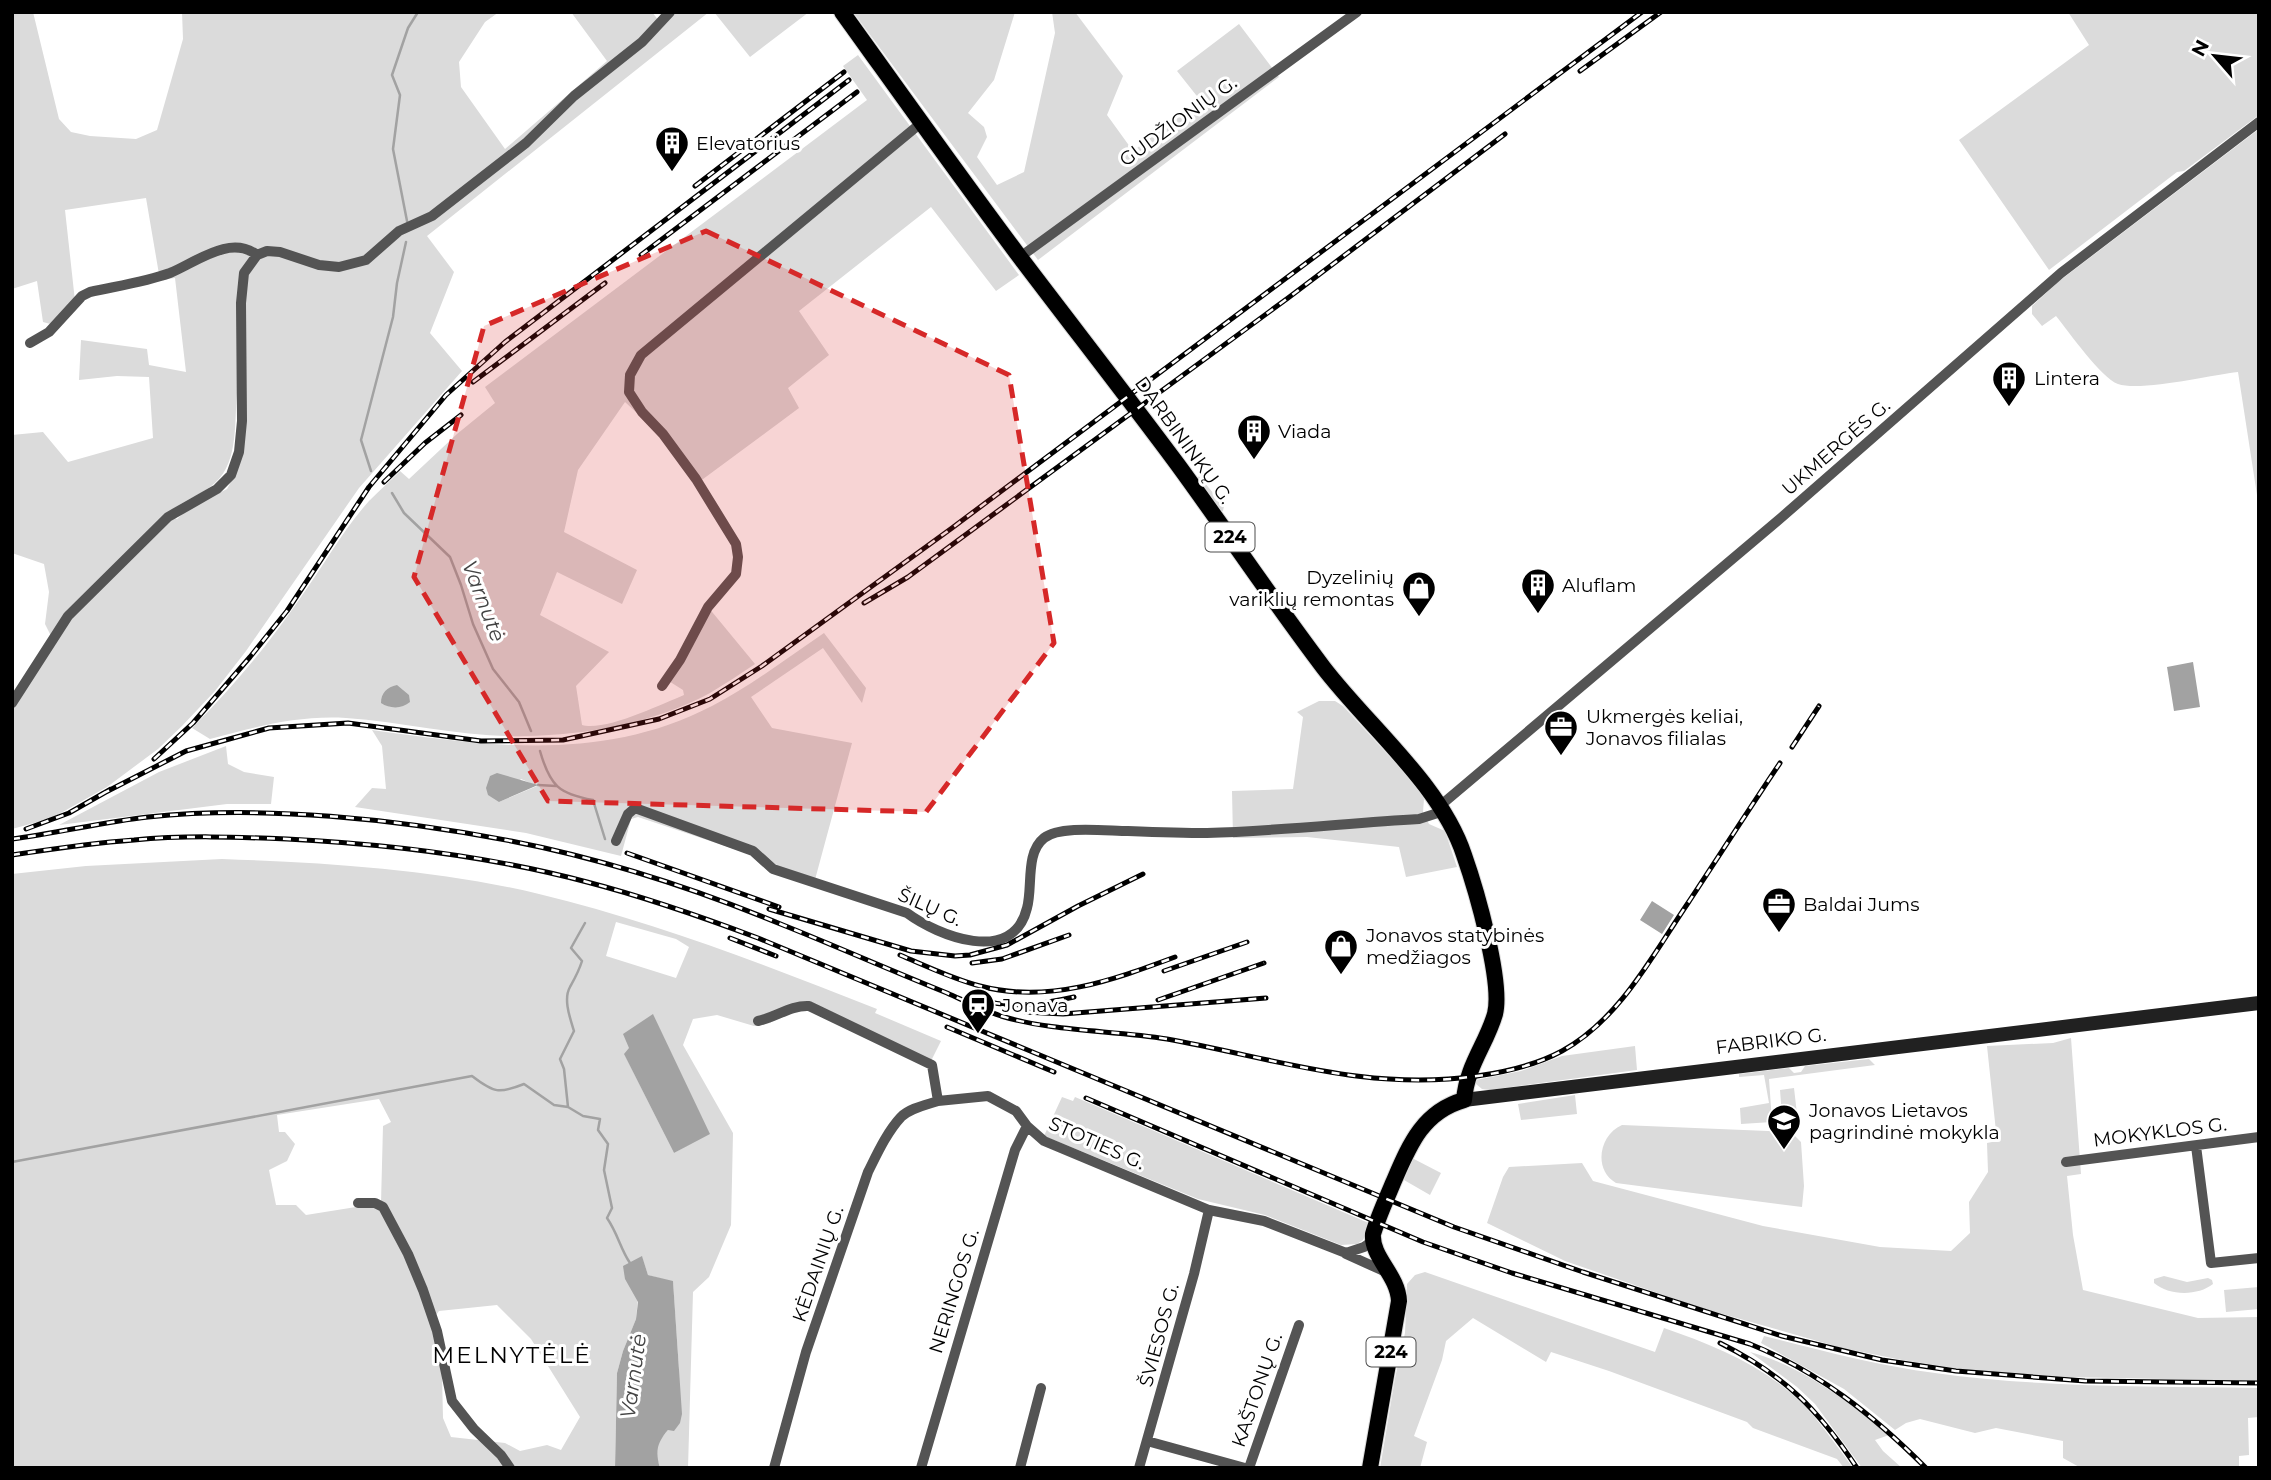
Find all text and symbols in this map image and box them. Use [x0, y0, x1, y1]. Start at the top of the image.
north arrow [2180, 21, 2250, 91]
text: N [2187, 36, 2214, 60]
street label: GUDŽIONIŲ G. [1115, 71, 1241, 171]
building icon: Elevatorius [653, 124, 691, 173]
place label: Elevatorius [696, 132, 800, 155]
building icon: Lintera [1990, 359, 2028, 408]
place label: Lintera [2034, 367, 2100, 390]
street label: DARBININKŲ G. [1130, 372, 1238, 508]
street label: UKMERGĖS G. [1777, 394, 1895, 500]
building icon: Viada [1235, 412, 1273, 461]
place label: Viada [1278, 420, 1331, 443]
road number: 224 [1206, 522, 1254, 552]
water label: Varnutė [457, 557, 511, 645]
place label: Dyzelinių variklių remontas [1229, 566, 1394, 611]
building icon: Aluflam [1519, 566, 1557, 615]
shop icon: Dyzelinių variklių remontas [1400, 569, 1438, 618]
place label: Aluflam [1562, 574, 1636, 597]
place label: Ukmergės keliai, Jonavos filialas [1585, 705, 1743, 750]
office icon: Ukmergės keliai, Jonavos filialas [1542, 708, 1580, 757]
street label: ŠILŲ G. [895, 883, 965, 931]
office icon: Baldai Jums [1760, 885, 1798, 934]
place label: Baldai Jums [1803, 893, 1920, 916]
place label: Jonavos statybinės medžiagos [1365, 924, 1544, 969]
shop icon: Jonavos statybinės medžiagos [1322, 927, 1360, 976]
station icon: Jonava [959, 986, 997, 1035]
place label: Jonava [1001, 994, 1068, 1017]
street label: FABRIKO G. [1714, 1023, 1828, 1059]
place label: Jonavos Lietavos pagrindinė mokykla [1808, 1099, 2000, 1144]
school or university icon: Jonavos Lietavos pagrindinė mokykla [1765, 1102, 1803, 1151]
street label: STOTIES G. [1045, 1112, 1149, 1174]
street label: MOKYKLOS G. [2092, 1112, 2228, 1152]
street label: KĖDAINIŲ G. [787, 1203, 849, 1325]
street label: NERINGOS G. [924, 1226, 984, 1356]
street label: ŠVIESOS G. [1134, 1281, 1184, 1389]
street label: KAŠTONŲ G. [1227, 1330, 1287, 1450]
water label: Varnutė [615, 1332, 651, 1420]
road number: 224 [1366, 1338, 1416, 1366]
district label: MELNYTĖLĖ [432, 1341, 592, 1369]

